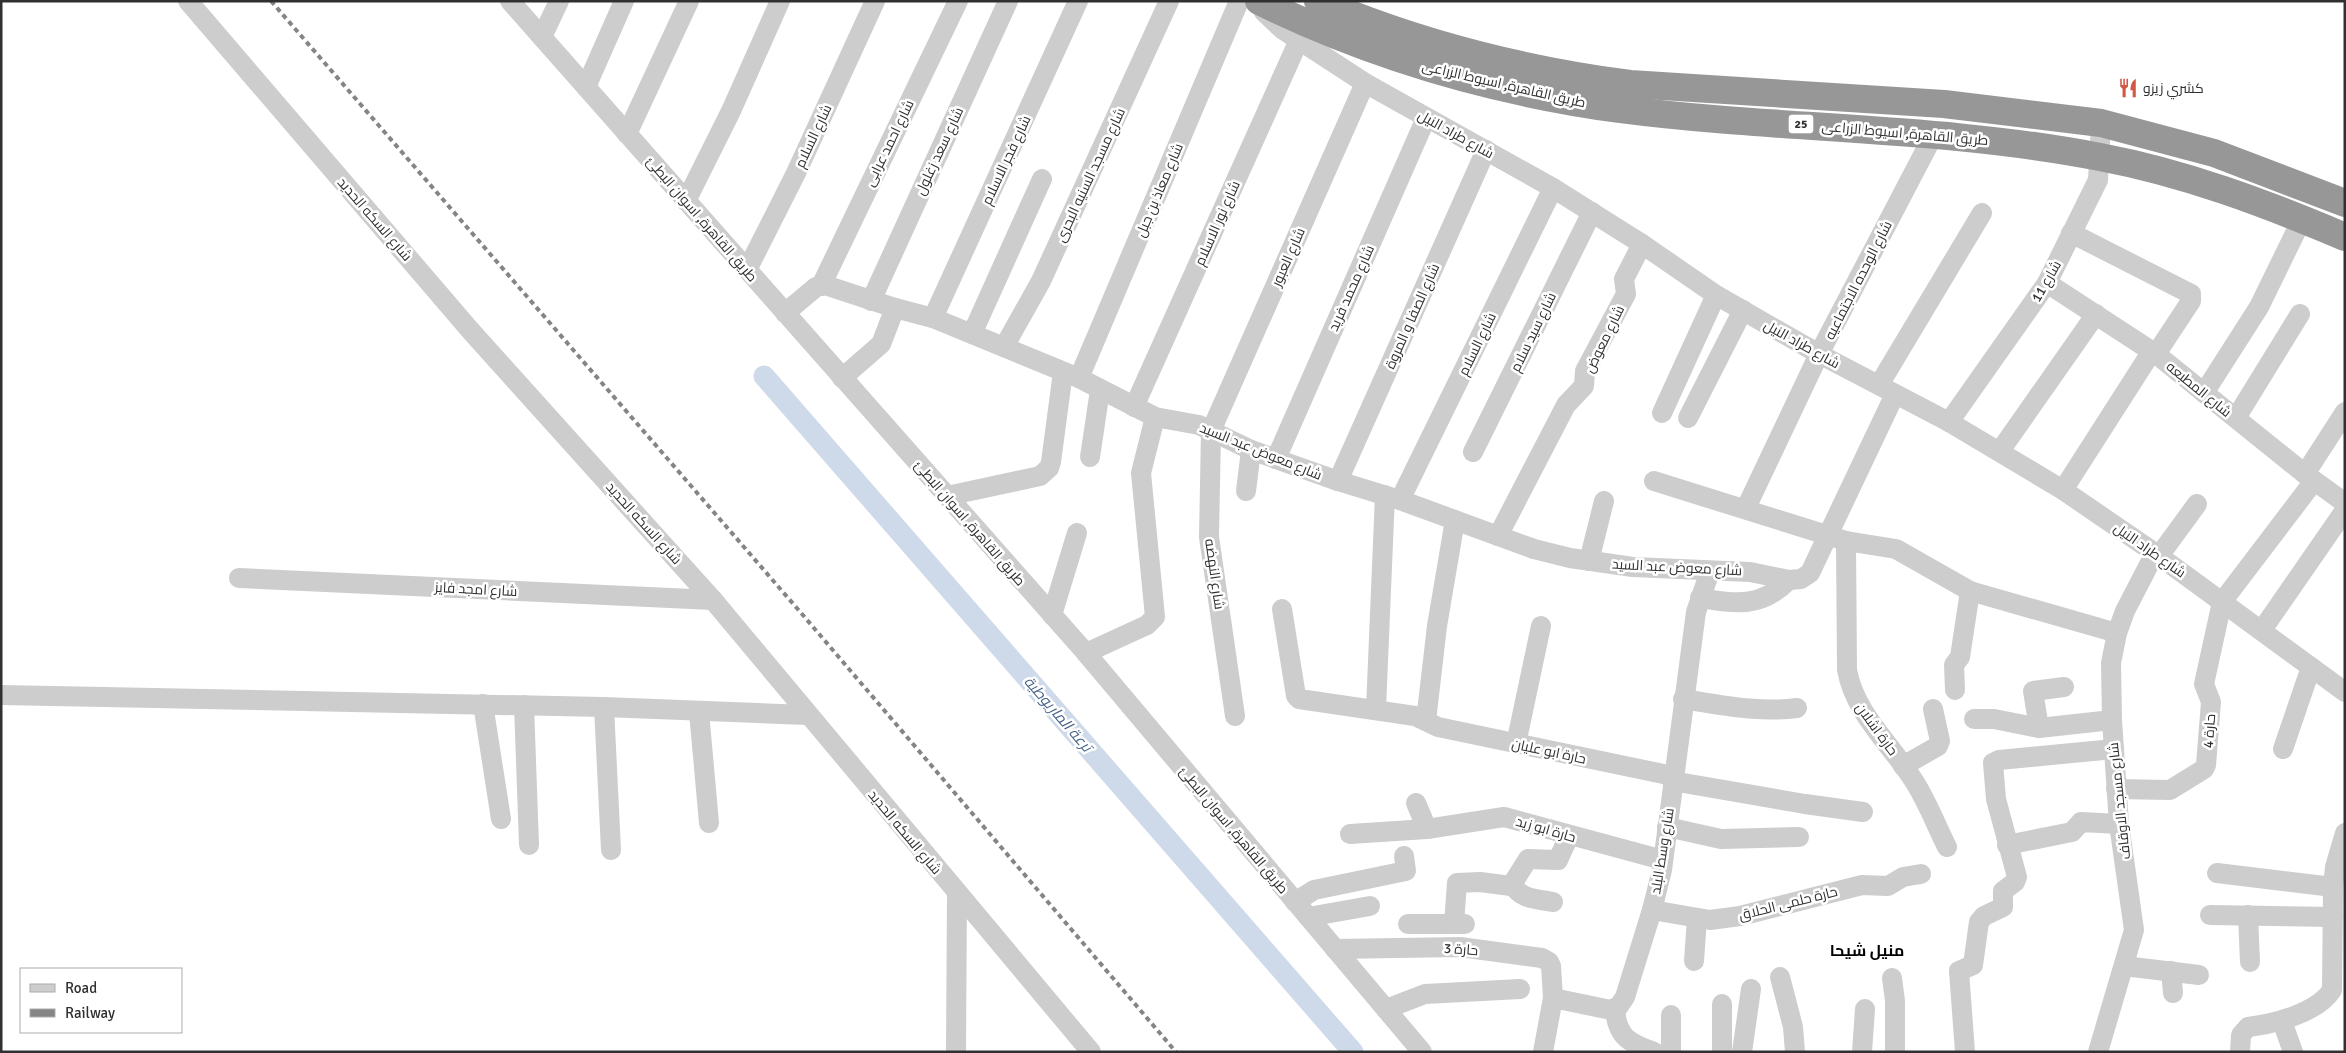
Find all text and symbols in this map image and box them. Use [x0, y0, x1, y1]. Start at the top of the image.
street label: طريق القاهرة, اسيوط الزراعى [1420, 57, 1587, 112]
restaurant icon: كشري زيزو [2117, 77, 2139, 99]
place label: كشري زيزو [2143, 80, 2204, 100]
street label: شارع احمد عرابى [861, 97, 918, 189]
street label: شارع السلام [791, 102, 836, 171]
street label: شارع سعد زغلول [912, 105, 967, 198]
street label: شارع مسجد السنيه البحرى [1052, 105, 1129, 245]
street label: شارع طراد النيل [1415, 107, 1497, 162]
street label: شارع فجر الاسلام [978, 113, 1036, 208]
road number: 25 [1788, 115, 1814, 134]
street label: طريق القاهرة, اسيوط الزراعى [1821, 118, 1989, 149]
street label: شارع معاذ بن جبل [1132, 141, 1187, 240]
street label: طريق القاهرة, اسوان البطئ [643, 153, 761, 285]
street label: شارع السكه الحديد [334, 174, 415, 265]
street label: شارع نور الاسلام [1191, 178, 1245, 269]
street label: شارع الوحده الاجتماعيه [1821, 218, 1896, 343]
street label: شارع العبور [1268, 225, 1309, 290]
street label: شارع محمد فريد [1325, 242, 1378, 334]
street label: شارع 11 [2028, 257, 2065, 305]
street label: شارع الصفا و المروة [1382, 261, 1443, 372]
street label: شارع سيد سلام [1507, 290, 1561, 375]
street label: شارع معوض [1581, 303, 1628, 376]
street label: شارع السلام [1455, 310, 1501, 379]
street label: شارع طراد النيل [1761, 317, 1843, 372]
street label: شارع المطبعه [2163, 358, 2235, 421]
street label: شارع معوض عبد السيد [1197, 419, 1324, 484]
street label: طريق القاهرة, اسوان البطئ [911, 457, 1029, 589]
street label: شارع السكه الحديد [602, 479, 685, 568]
street label: شارع طراد النيل [2110, 519, 2189, 581]
street label: شارع النهضه [1201, 538, 1228, 611]
street label: شارع معوض عبد السيد [1612, 556, 1742, 579]
street label: شارع امجد فايز [433, 579, 518, 600]
water label: ترعة الماريوطية [1020, 673, 1098, 758]
street label: حارة اشلان [1852, 700, 1901, 759]
street label: حارة 4 [2200, 713, 2219, 749]
street label: حارة ابو عليان [1510, 735, 1588, 768]
street label: شارع مسجد الاوقاف [2105, 742, 2134, 860]
street label: طريق القاهرة, اسوان البطئ [1176, 763, 1292, 897]
street label: شارع السكه الحديد [864, 787, 945, 878]
street label: شارع وسط البلد [1647, 807, 1678, 895]
street label: حارة ابو زيد [1514, 813, 1578, 846]
street label: حارة حلمى الحلاق [1737, 883, 1839, 924]
street label: حارة 3 [1443, 940, 1479, 959]
district label: منيل شيحا [1830, 941, 1904, 961]
legend [20, 968, 182, 1033]
text: Road [65, 979, 97, 997]
text: Railway [65, 1004, 115, 1022]

